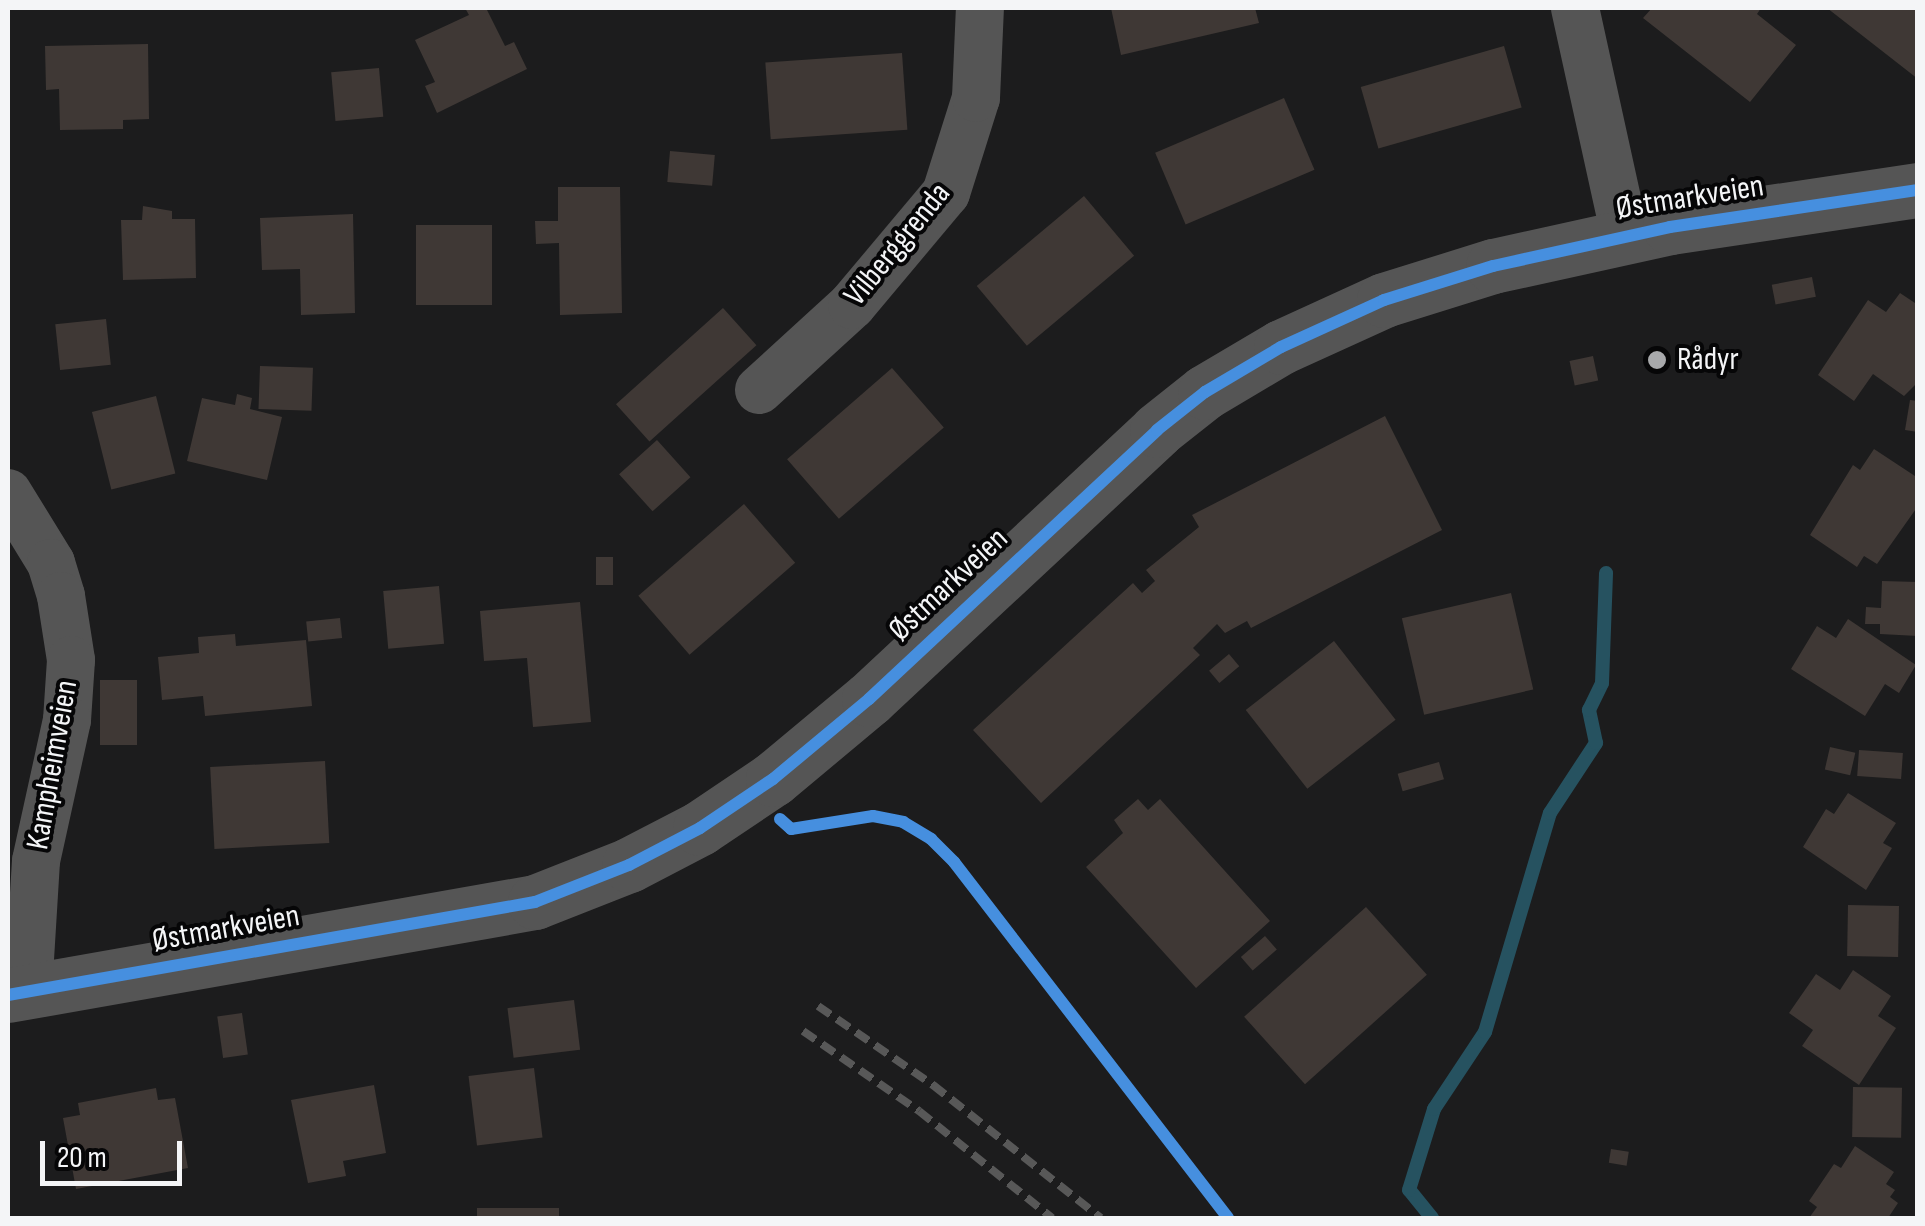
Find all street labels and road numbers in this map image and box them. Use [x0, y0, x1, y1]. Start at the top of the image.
street label: Østmarkveien [1614, 167, 1766, 229]
street label: Vilberggrenda [837, 176, 959, 314]
street label: Østmarkveien [881, 520, 1017, 650]
street label: Kampheimveien [19, 678, 87, 852]
street label: Østmarkveien [149, 897, 303, 961]

